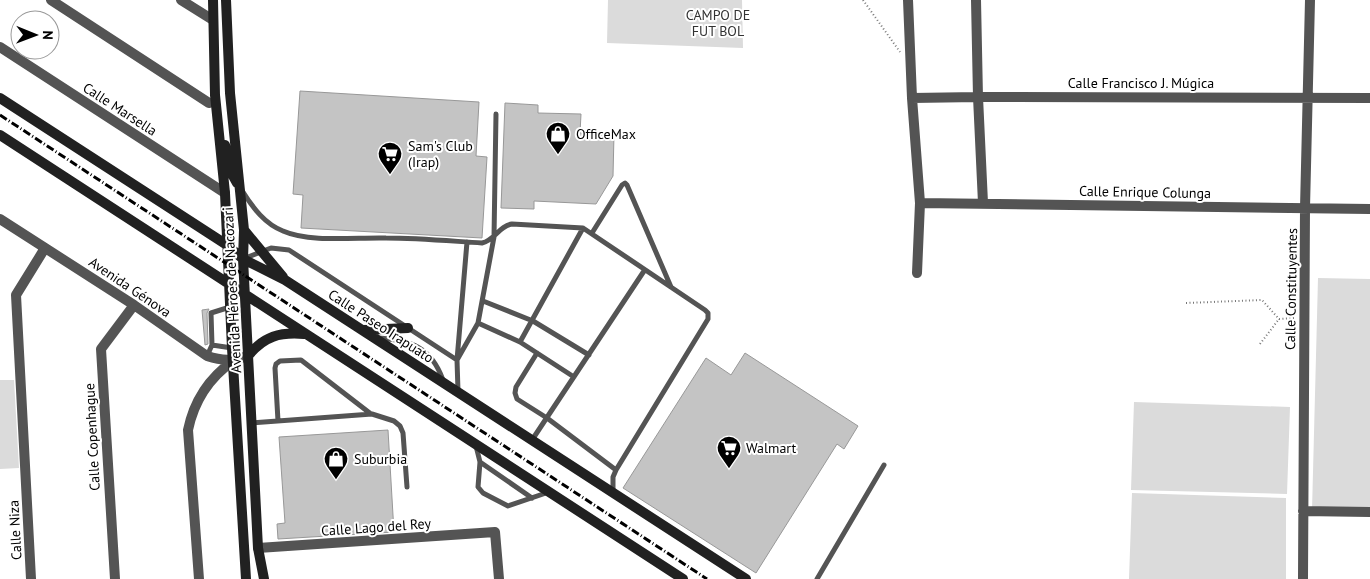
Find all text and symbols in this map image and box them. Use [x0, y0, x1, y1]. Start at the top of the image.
park label: CAMPO DE FUT BOL [686, 6, 750, 40]
north arrow [10, 10, 60, 60]
text: N [39, 30, 57, 40]
street label: Calle Francisco J. Múgica [1068, 74, 1214, 92]
street label: Calle Marsella [80, 78, 160, 140]
shop icon: OfficeMax [545, 121, 571, 155]
place label: OfficeMax [576, 125, 636, 143]
place label: Sam's Club (Irap) [408, 137, 473, 171]
supermarket icon: Sam's Club (Irap) [377, 141, 403, 175]
street label: Calle Enrique Colunga [1079, 182, 1211, 202]
street label: Avenida Héroes de Nacozari [219, 206, 245, 374]
street label: Calle Constituyentes [1281, 228, 1301, 350]
street label: Avenida Génova [85, 253, 175, 321]
street label: Calle Paseo Irapuato [325, 285, 437, 367]
street label: Calle Copenhague [80, 383, 104, 491]
supermarket icon: Walmart [716, 435, 742, 469]
place label: Walmart [746, 439, 797, 457]
shop icon: Suburbia [323, 446, 349, 480]
place label: Suburbia [354, 450, 407, 468]
street label: Calle Niza [4, 499, 26, 560]
street label: Calle Lago del Rey [321, 514, 432, 540]

